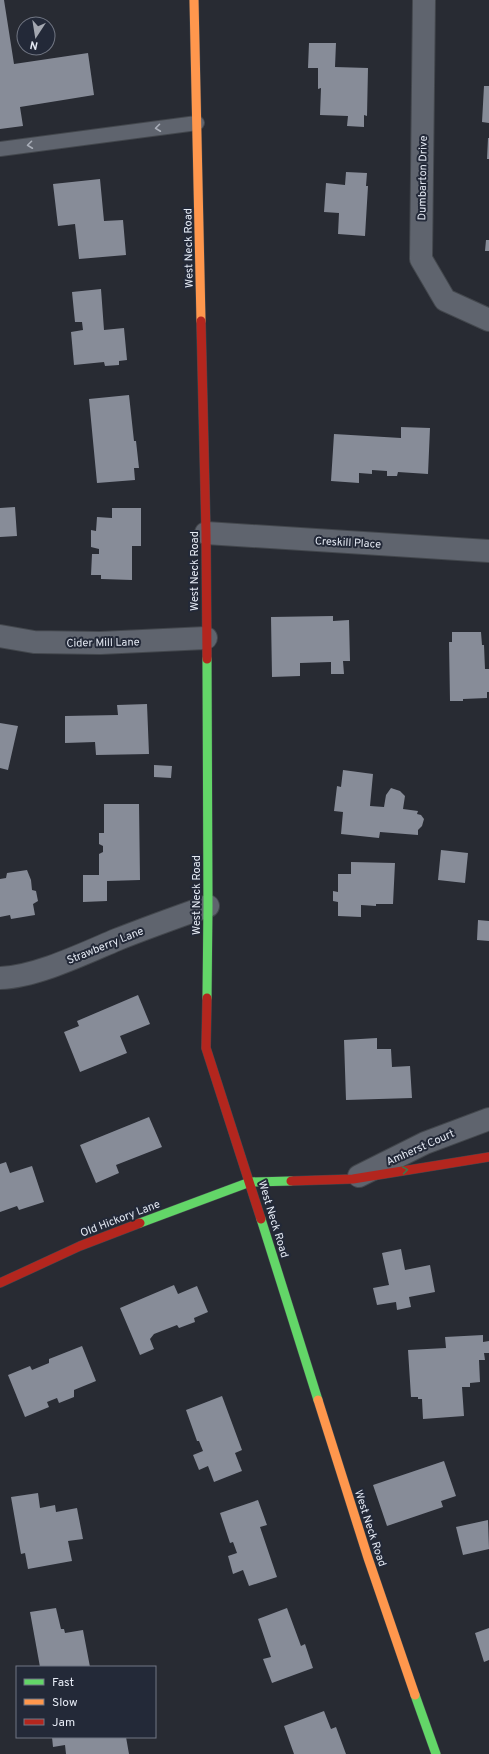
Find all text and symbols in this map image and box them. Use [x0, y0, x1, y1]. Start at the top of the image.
north arrow [16, 16, 56, 56]
text: N [29, 37, 39, 52]
one-way arrow [155, 123, 162, 132]
street label: Dumbarton Drive [415, 135, 431, 221]
one-way arrow [27, 140, 33, 149]
street label: West Neck Road [181, 208, 197, 288]
street label: West Neck Road [188, 531, 202, 611]
street label: Creskill Place [314, 534, 382, 552]
street label: Cider Mill Lane [66, 635, 140, 651]
street label: West Neck Road [190, 855, 204, 935]
street label: Strawberry Lane [65, 924, 146, 968]
street label: Amherst Court [384, 1127, 457, 1169]
one-way arrow [402, 1166, 408, 1175]
street label: West Neck Road [255, 1179, 291, 1260]
street label: Old Hickory Lane [78, 1197, 162, 1241]
street label: West Neck Road [351, 1488, 389, 1568]
legend [16, 1666, 156, 1738]
text: Fast [52, 1675, 74, 1691]
text: Slow [52, 1695, 78, 1711]
text: Jam [52, 1715, 75, 1731]

